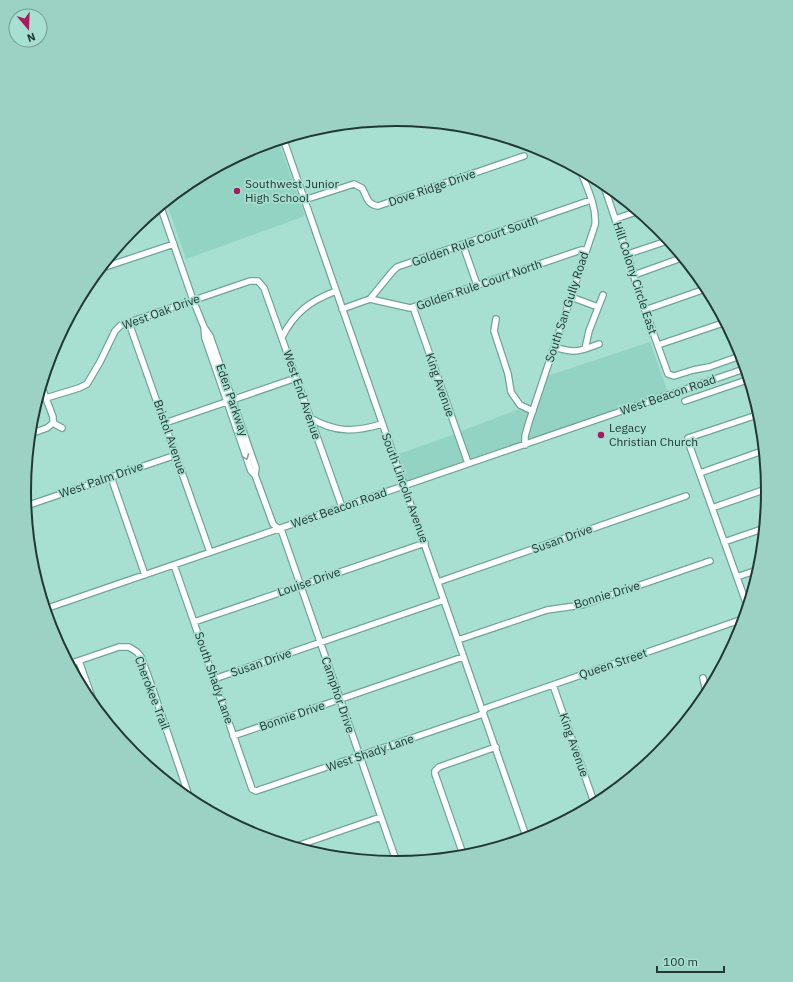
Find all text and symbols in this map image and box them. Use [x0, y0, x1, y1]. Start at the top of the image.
north arrow [8, 8, 48, 48]
text: N [25, 30, 37, 45]
street label: Dove Ridge Drive [386, 165, 478, 209]
place label: Southwest Junior High School [245, 176, 339, 205]
marker: Southwest Junior High School [232, 186, 242, 196]
street label: Golden Rule Court South [410, 212, 540, 269]
street label: Hill Colony Circle East [610, 220, 661, 336]
street label: South San Gully Road [542, 250, 591, 364]
street label: Golden Rule Court North [414, 256, 544, 313]
street label: West Oak Drive [120, 290, 202, 333]
street label: West End Avenue [280, 348, 325, 442]
street label: King Avenue [423, 351, 459, 419]
street label: Eden Parkway [213, 362, 252, 438]
street label: West Beacon Road [618, 371, 718, 418]
street label: Bristol Avenue [151, 397, 190, 477]
place label: Legacy Christian Church [609, 420, 698, 449]
marker: Legacy Christian Church [596, 430, 606, 440]
street label: South Lincoln Avenue [379, 431, 432, 545]
one-way arrow [241, 453, 250, 460]
street label: West Palm Drive [57, 458, 145, 501]
street label: West Beacon Road [289, 484, 389, 531]
street label: Susan Drive [529, 520, 595, 556]
street label: Louise Drive [275, 564, 343, 599]
street label: Bonnie Drive [572, 577, 642, 612]
street label: South Shady Lane [192, 630, 237, 726]
street label: Susan Drive [228, 645, 294, 680]
street label: Queen Street [577, 645, 649, 682]
street label: Cherokee Trail [132, 654, 173, 732]
street label: Camphor Drive [318, 655, 359, 735]
street label: Bonnie Drive [257, 697, 327, 734]
street label: King Avenue [557, 711, 593, 779]
street label: West Shady Lane [324, 730, 416, 775]
scale bar [657, 948, 724, 974]
text: 100 m [663, 954, 698, 969]

